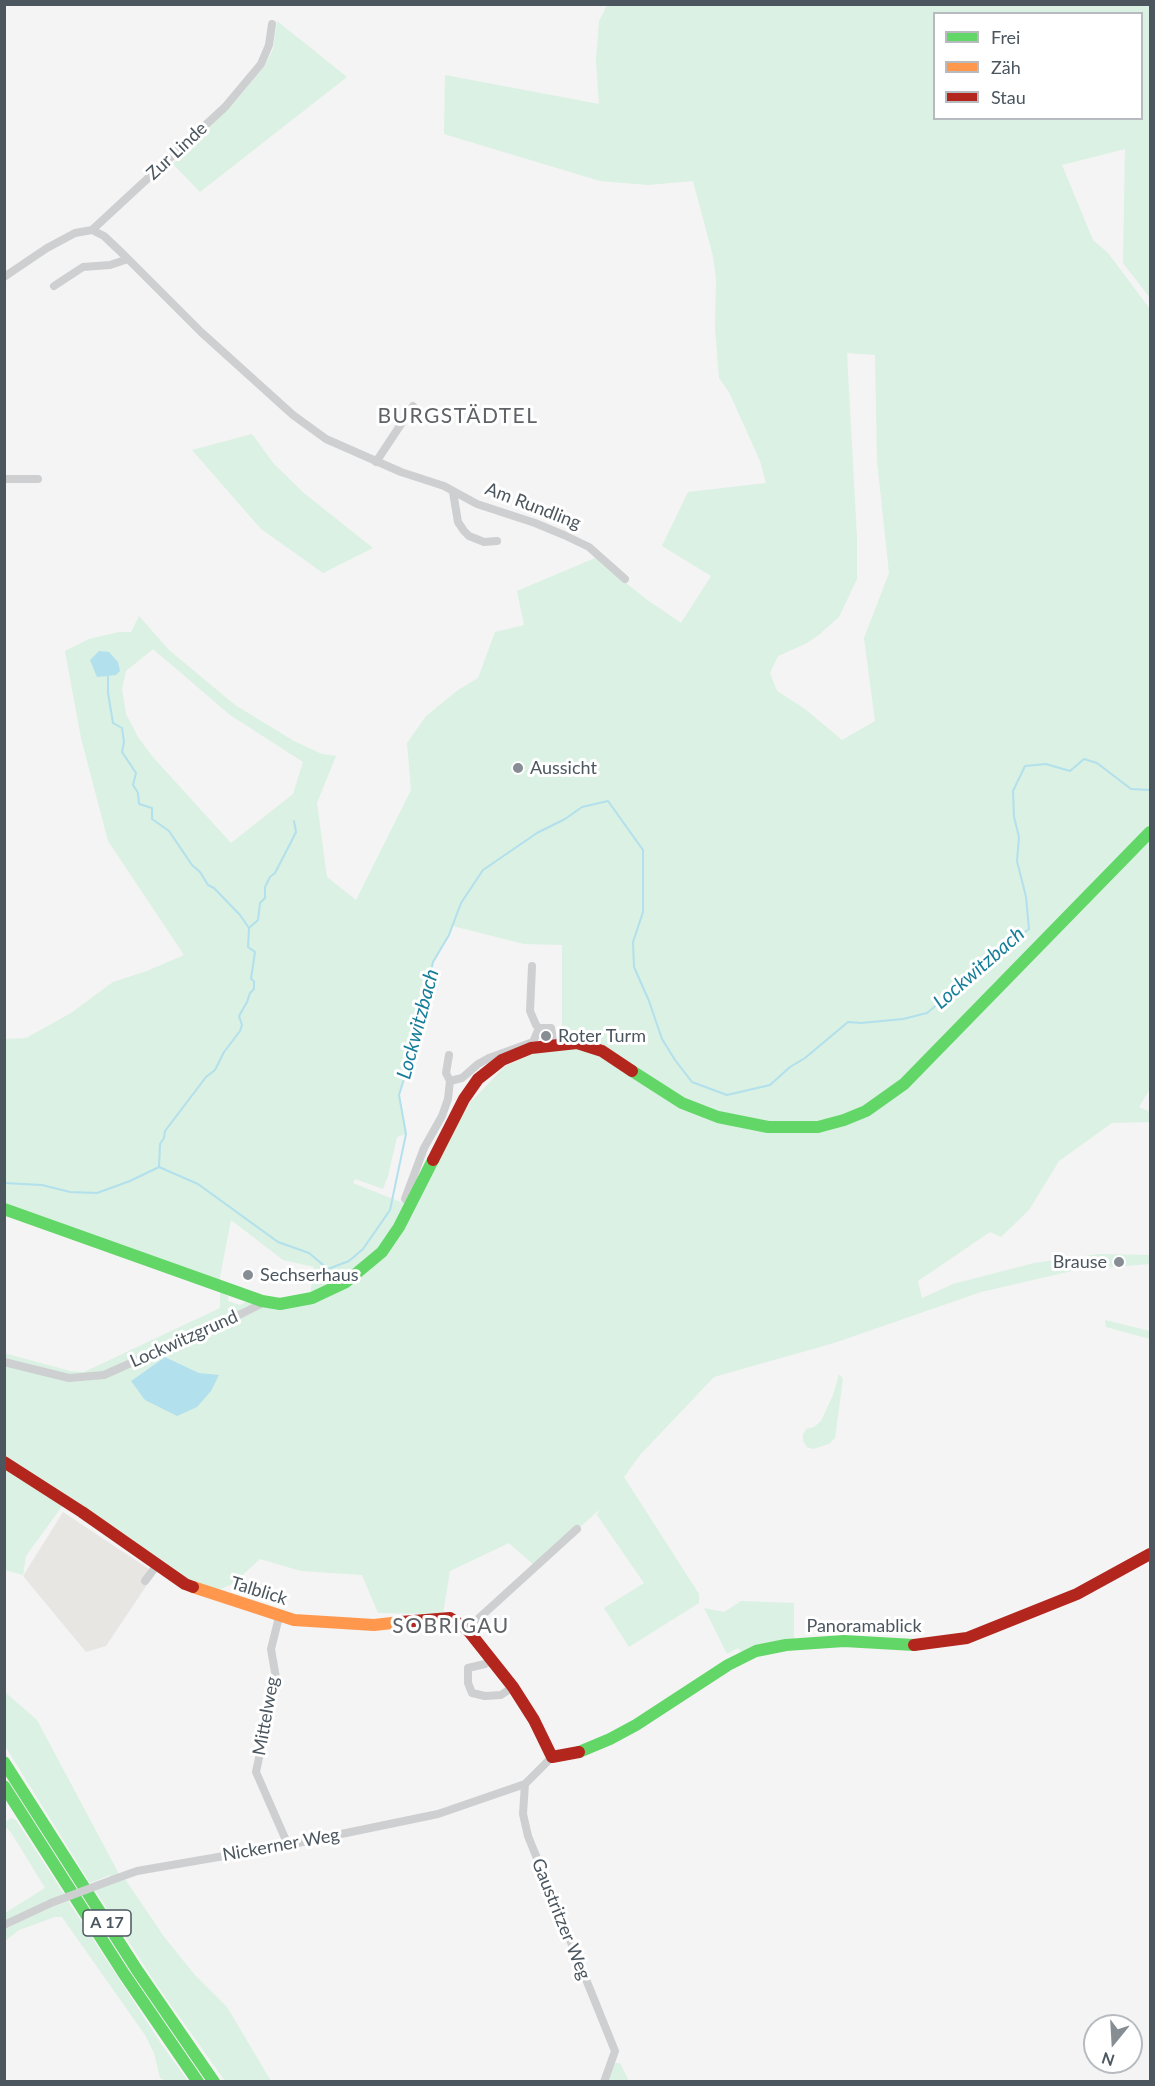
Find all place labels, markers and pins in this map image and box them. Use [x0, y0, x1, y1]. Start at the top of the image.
place label: Aussicht [530, 757, 597, 779]
marker: Aussicht [511, 761, 525, 775]
place label: Roter Turm [558, 1025, 646, 1047]
marker: Roter Turm [539, 1029, 553, 1043]
place label: Brause [1053, 1251, 1107, 1273]
marker: Brause [1112, 1255, 1126, 1269]
place label: Sechserhaus [260, 1264, 359, 1286]
marker: Sechserhaus [241, 1268, 255, 1282]

